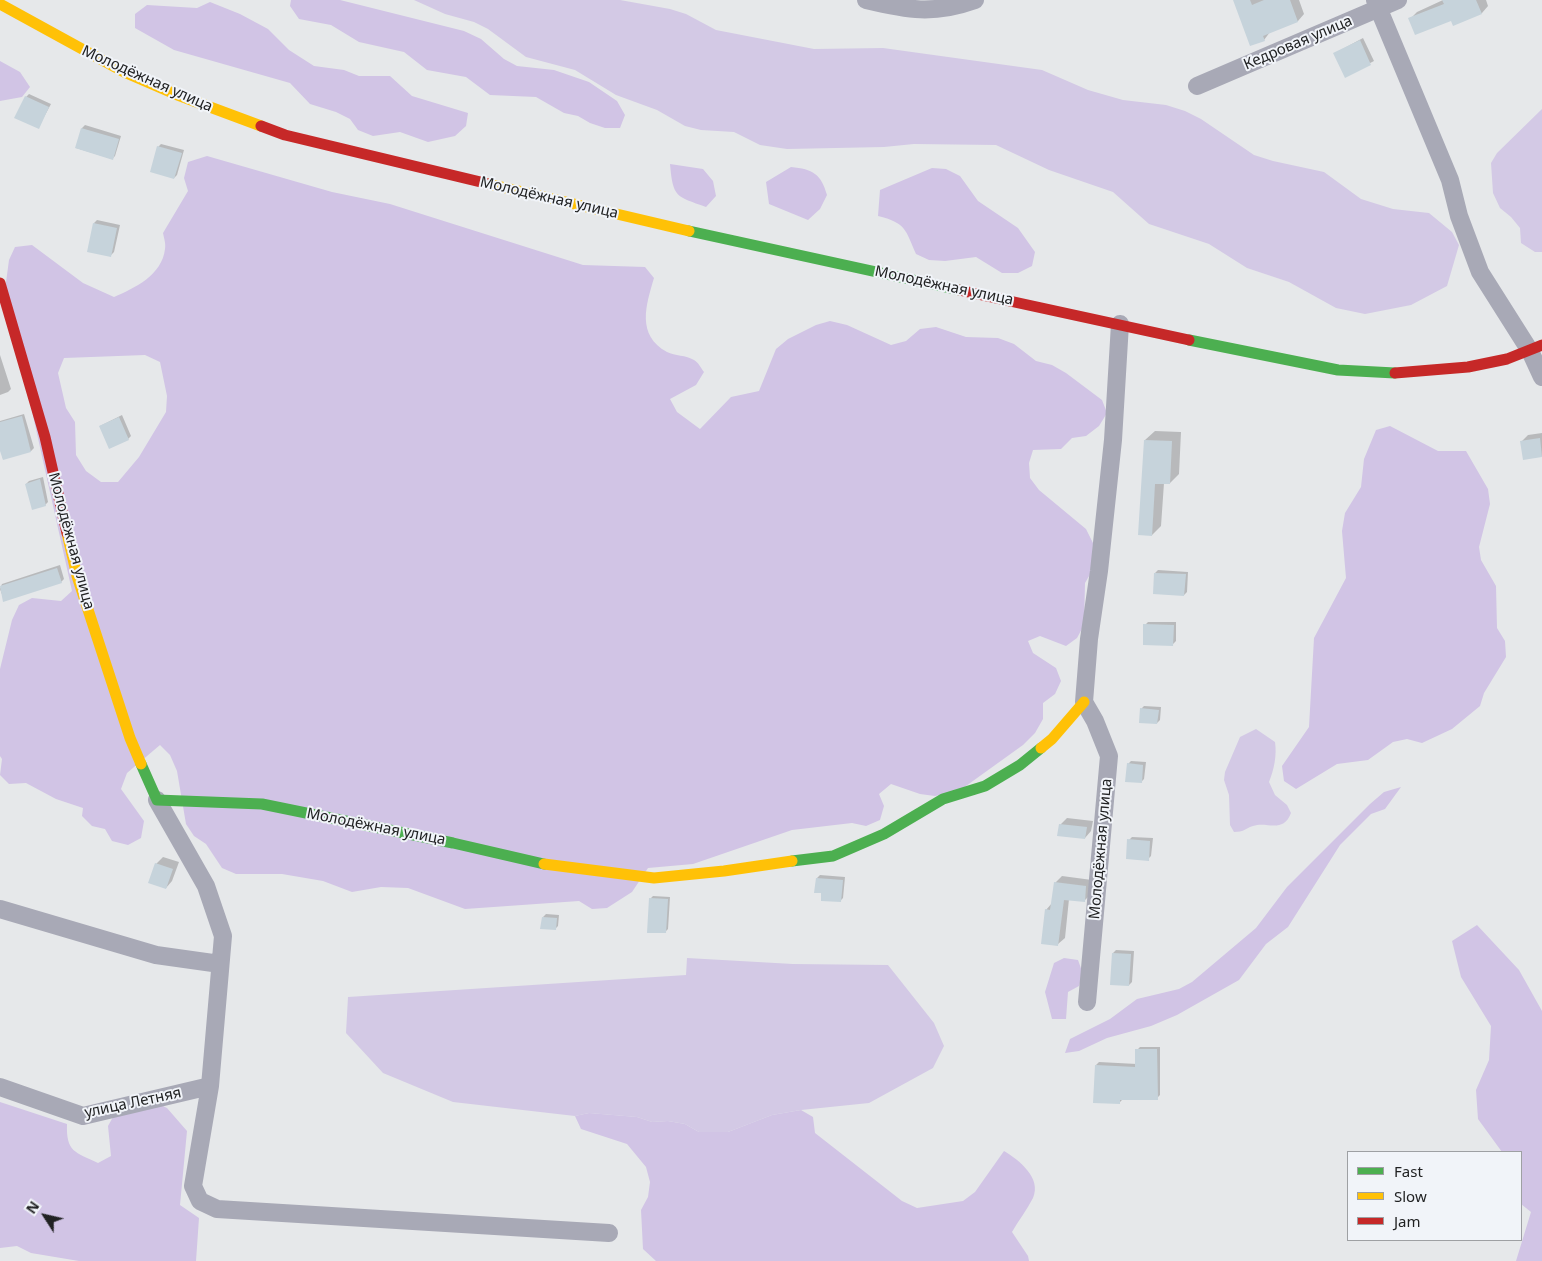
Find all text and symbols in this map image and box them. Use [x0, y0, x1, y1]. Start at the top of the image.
street label: Кедровая улица [1241, 12, 1355, 74]
street label: Молодёжная улица [79, 42, 215, 116]
street label: Молодёжная улица [478, 173, 620, 223]
street label: Молодёжная улица [873, 263, 1015, 309]
street label: Молодёжная улица [44, 470, 98, 612]
street label: Молодёжная улица [1086, 778, 1116, 920]
street label: Молодёжная улица [305, 805, 447, 849]
street label: улица Летняя [83, 1084, 183, 1122]
legend [1347, 1151, 1522, 1241]
text: Fast [1394, 1161, 1423, 1181]
text: Slow [1394, 1186, 1427, 1206]
north arrow [20, 1191, 70, 1241]
text: N [21, 1197, 43, 1217]
text: Jam [1394, 1211, 1421, 1231]

